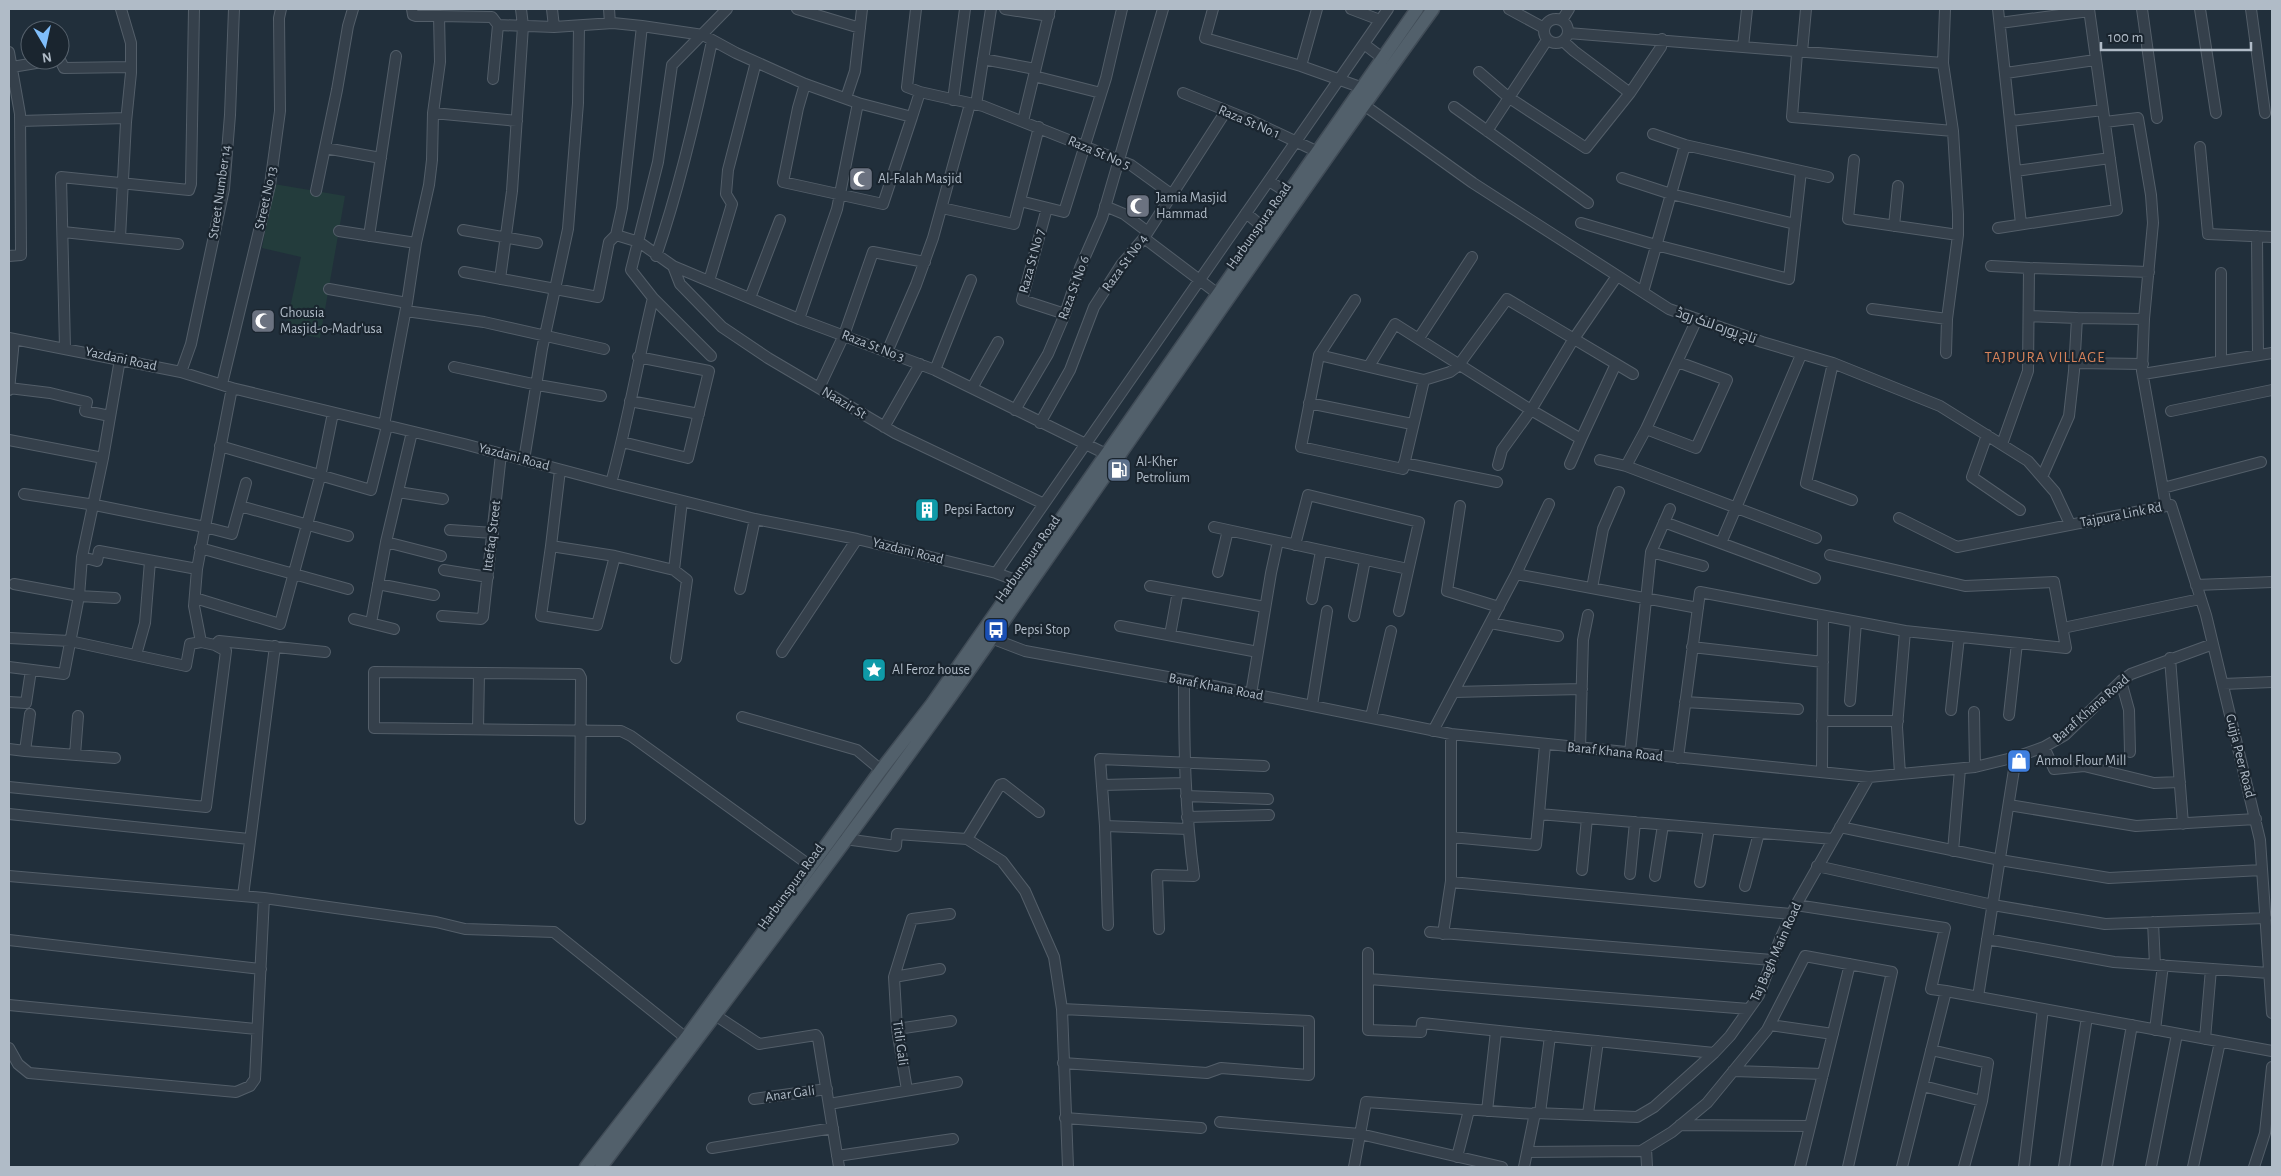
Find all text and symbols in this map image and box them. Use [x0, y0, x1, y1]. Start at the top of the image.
north arrow [20, 20, 70, 70]
scale bar [2101, 20, 2251, 52]
text: 100 m [2108, 30, 2143, 45]
text: N [41, 49, 53, 65]
street label: Raza St No 1 [1216, 103, 1282, 141]
street label: Raza St No 5 [1066, 134, 1132, 172]
street label: Street Number 14 [206, 144, 234, 240]
street label: Street No 13 [252, 165, 280, 231]
mosque icon: Al-Falah Masjid [848, 166, 874, 192]
place label: Al-Falah Masjid [878, 172, 962, 186]
street label: Harbunspura Road [1224, 180, 1294, 272]
place label: Jamia Masjid Hammad [1156, 191, 1227, 221]
mosque icon: Jamia Masjid Hammad [1125, 193, 1151, 219]
street label: Raza St No 7 [1017, 227, 1047, 295]
street label: Raza St No 4 [1100, 232, 1151, 294]
street label: Raza St No 6 [1056, 254, 1092, 322]
place label: Ghousia Masjid-o-Madr'usa [280, 306, 383, 336]
street label: تاج پورہ لنک روڈ [1673, 306, 1758, 348]
mosque icon: Ghousia Masjid-o-Madr'usa [250, 308, 276, 334]
street label: Raza St No 3 [840, 328, 907, 364]
street label: Yazdani Road [84, 345, 158, 373]
district label: TAJPURA VILLAGE [1984, 350, 2106, 365]
street label: Naazir St [819, 384, 869, 422]
street label: Yazdani Road [477, 441, 551, 473]
place label: Al-Kher Petrolium [1136, 455, 1190, 485]
fuel station icon: Al-Kher Petrolium [1106, 457, 1132, 483]
building icon: Pepsi Factory [914, 497, 940, 523]
street label: Ittefaq Street [481, 499, 503, 572]
street label: Tajpura Link Rd [2079, 500, 2163, 530]
place label: Pepsi Factory [944, 503, 1014, 517]
street label: Harbunspura Road [993, 513, 1063, 605]
street label: Yazdani Road [871, 535, 945, 567]
bus stop icon: Pepsi Stop [983, 617, 1009, 643]
place label: Pepsi Stop [1014, 623, 1070, 637]
place icon: Al Feroz house [861, 657, 887, 683]
place label: Al Feroz house [892, 663, 970, 677]
street label: Baraf Khana Road [1167, 671, 1265, 703]
street label: Baraf Khana Road [2050, 672, 2132, 746]
street label: Gujja Peer Road [2223, 713, 2257, 799]
street label: Baraf Khana Road [1566, 740, 1664, 764]
shop icon: Anmol Flour Mill [2006, 748, 2032, 774]
place label: Anmol Flour Mill [2036, 754, 2126, 768]
street label: Harbunspura Road [755, 842, 827, 932]
street label: Taj Bagh Main Road [1748, 900, 1804, 1004]
street label: Titli Gali [890, 1020, 910, 1066]
street label: Anar Gali [764, 1084, 816, 1104]

